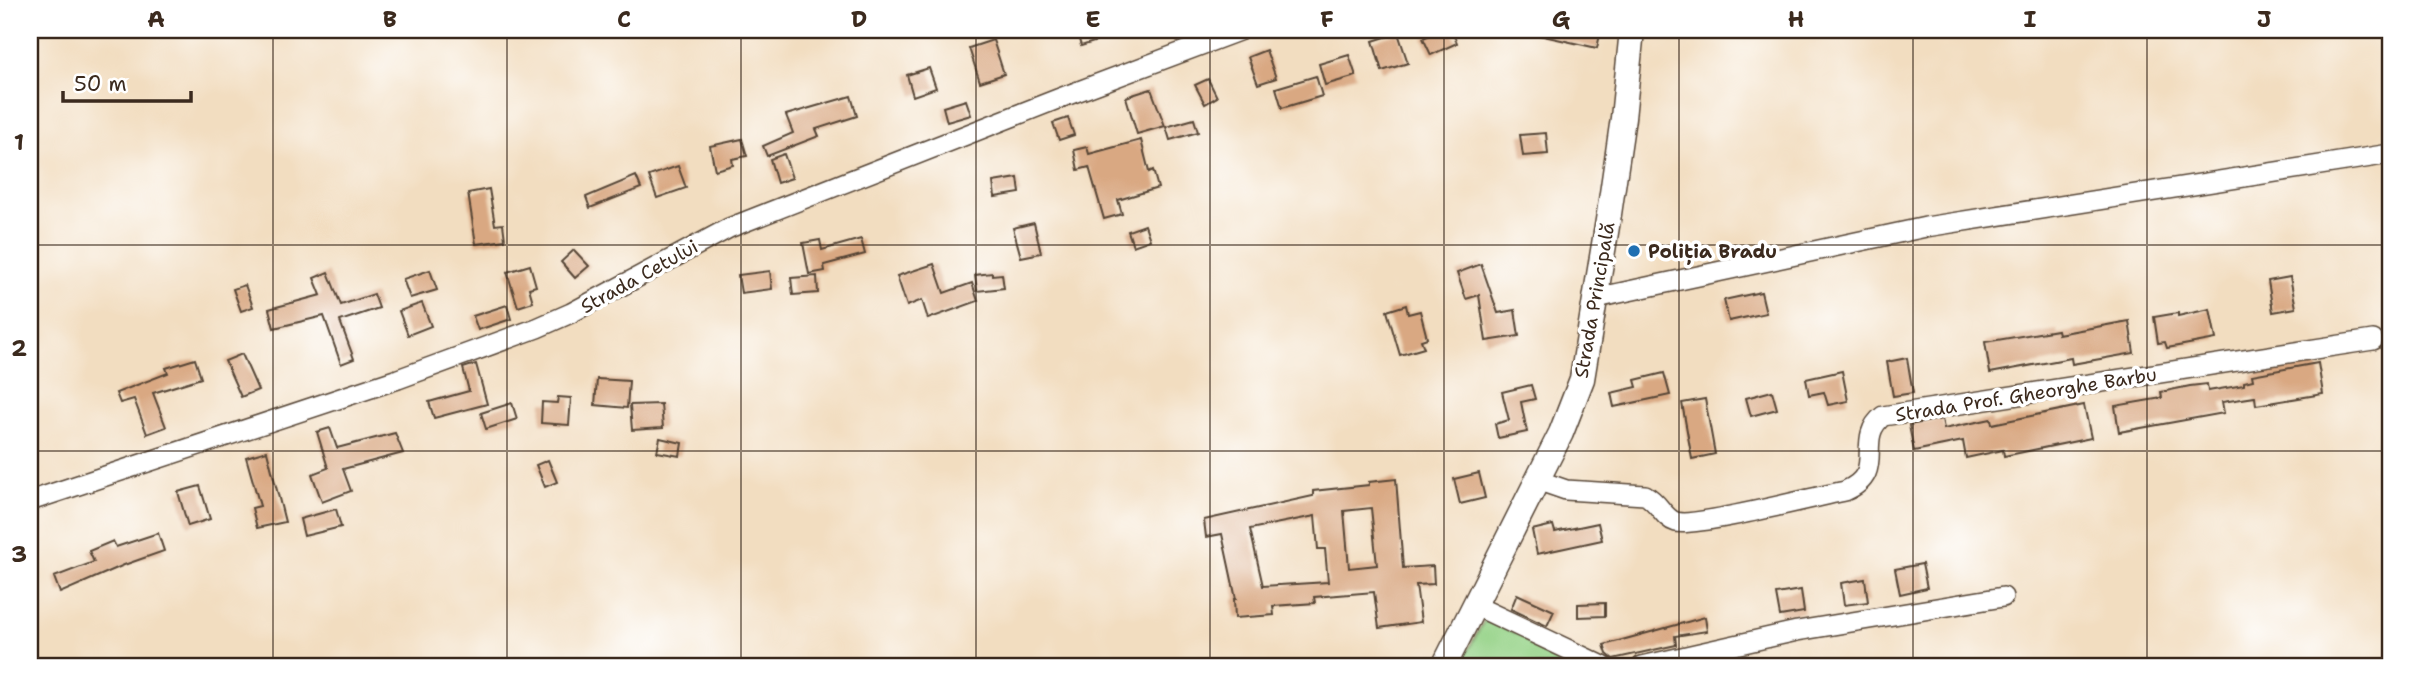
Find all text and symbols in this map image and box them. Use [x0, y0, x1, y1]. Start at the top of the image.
text: A [147, 4, 165, 34]
text: B [383, 4, 397, 34]
text: C [617, 4, 631, 34]
text: D [851, 4, 867, 34]
text: E [1085, 4, 1101, 34]
text: F [1320, 4, 1334, 34]
text: G [1552, 4, 1571, 34]
text: H [1788, 4, 1804, 34]
text: I [2024, 4, 2037, 34]
text: J [2257, 4, 2271, 34]
scale bar [63, 60, 191, 104]
text: 50 m [74, 70, 127, 98]
text: 1 [14, 127, 24, 157]
street label: Strada Principală [1568, 220, 1621, 380]
street label: Strada Cetului [576, 234, 702, 319]
place label: Poliția Bradu [1648, 239, 1777, 265]
marker: Poliția Bradu [1626, 243, 1642, 259]
text: 2 [11, 333, 27, 363]
street label: Strada Prof. Gheorghe Barbu [1894, 361, 2159, 428]
text: 3 [11, 539, 27, 569]

